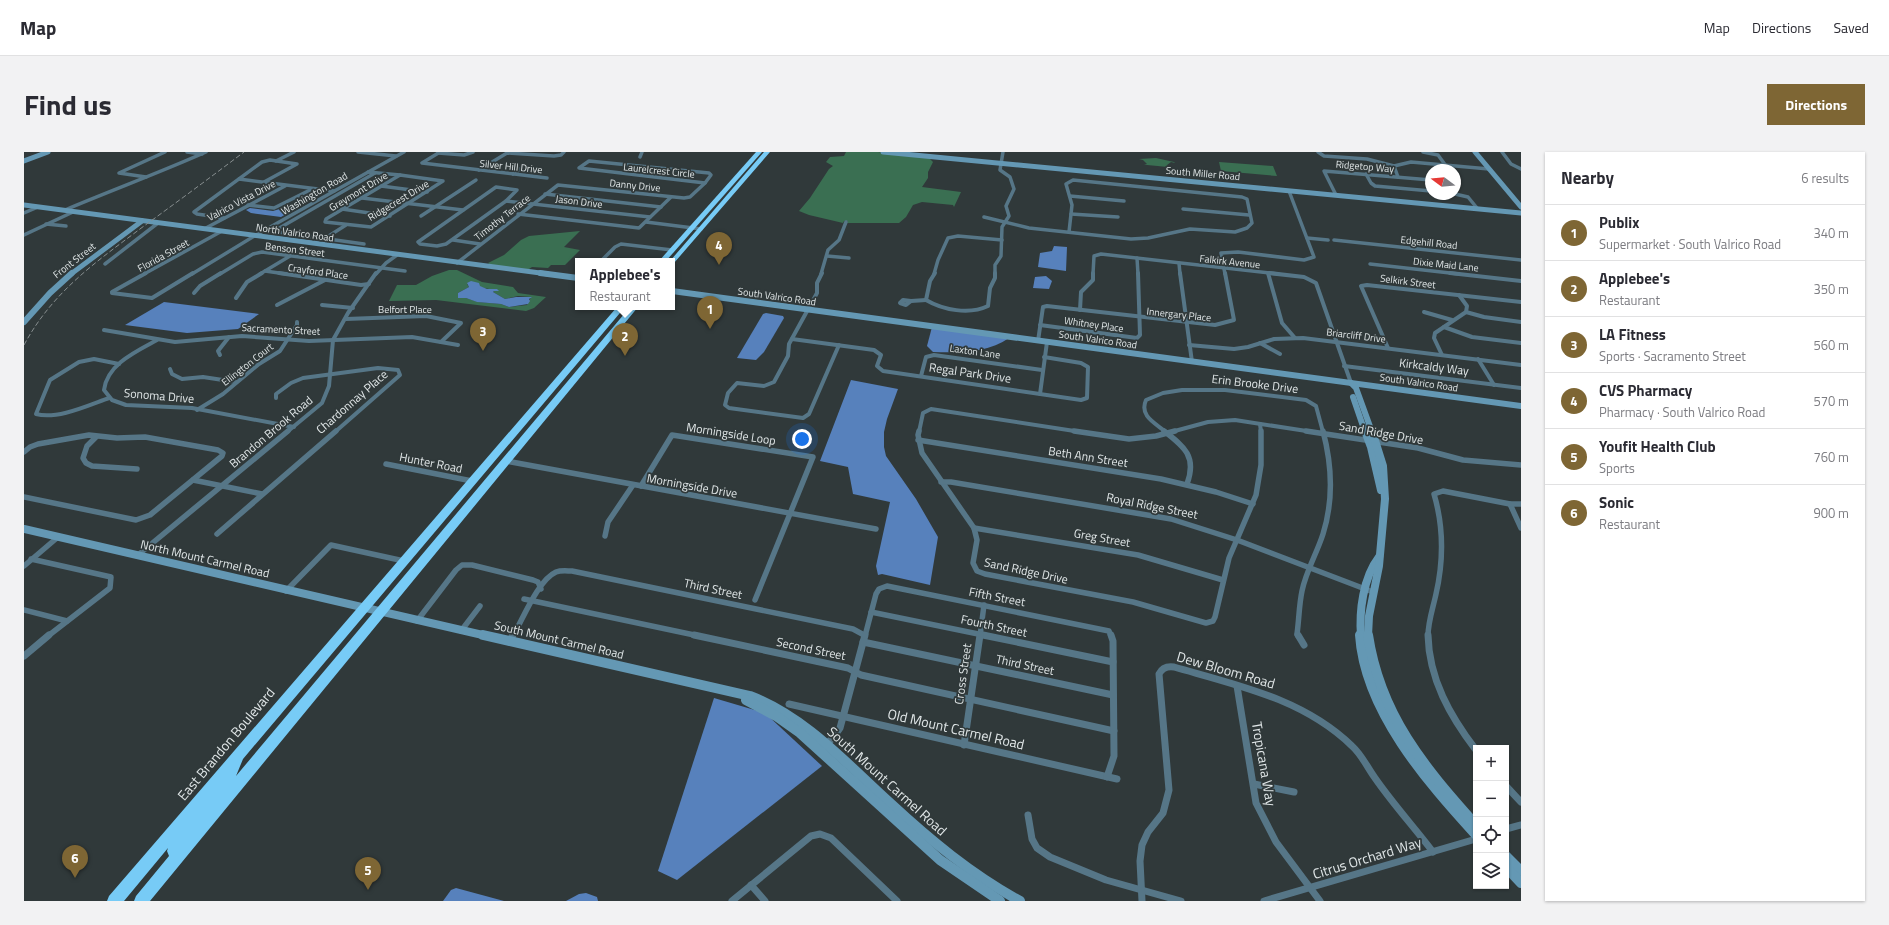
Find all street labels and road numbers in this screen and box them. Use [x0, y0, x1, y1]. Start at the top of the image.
street label: Silver Hill Drive [479, 156, 543, 177]
street label: Ridgetop Way [1335, 156, 1395, 177]
street label: Laurelcrest Circle [623, 159, 695, 182]
street label: South Miller Road [1165, 163, 1241, 184]
street label: Washington Road [278, 168, 350, 219]
street label: Greymont Drive [326, 168, 390, 215]
street label: Danny Drive [609, 175, 661, 196]
street label: Valrico Vista Drive [204, 176, 278, 225]
street label: Ridgecrest Drive [365, 176, 432, 225]
street label: Timothy Terrace [471, 191, 534, 244]
street label: Jason Drive [555, 191, 603, 212]
street label: North Valrico Road [255, 220, 335, 245]
street label: Edgehill Road [1400, 232, 1458, 253]
street label: Florida Street [135, 235, 192, 276]
street label: Benson Street [264, 238, 326, 261]
street label: Front Street [50, 239, 99, 282]
street label: Falkirk Avenue [1199, 251, 1261, 272]
street label: Dixie Maid Lane [1412, 254, 1480, 275]
street label: Crayford Place [287, 260, 349, 283]
street label: Selkirk Street [1379, 271, 1437, 292]
street label: South Valrico Road [737, 284, 817, 309]
street label: Belfort Place [378, 302, 432, 317]
street label: Innergary Place [1146, 304, 1212, 325]
street label: Whitney Place [1063, 313, 1125, 336]
street label: Sacramento Street [241, 320, 321, 339]
street label: Briarcliff Drive [1325, 324, 1386, 347]
street label: South Valrico Road [1058, 327, 1138, 352]
street label: Ellington Court [218, 339, 277, 389]
street label: Laxton Lane [949, 341, 1001, 362]
street label: Kirkcaldy Way [1398, 353, 1470, 380]
street label: Regal Park Drive [928, 357, 1012, 388]
street label: Chardonnay Place [311, 365, 392, 438]
street label: Erin Brooke Drive [1211, 369, 1299, 398]
street label: South Valrico Road [1379, 370, 1459, 395]
street label: Sonoma Drive [123, 383, 195, 408]
street label: Brandon Brook Road [225, 391, 317, 472]
street label: Sand Ridge Drive [1337, 416, 1425, 449]
street label: Morningside Loop [685, 417, 777, 450]
street label: Beth Ann Street [1047, 441, 1130, 472]
street label: Hunter Road [398, 447, 464, 478]
street label: Morningside Drive [645, 468, 739, 503]
street label: Royal Ridge Street [1105, 487, 1200, 524]
street label: Greg Street [1072, 523, 1133, 552]
street label: North Mount Carmel Road [139, 534, 272, 583]
street label: Sand Ridge Drive [982, 552, 1070, 589]
street label: Third Street [682, 573, 745, 604]
street label: Fifth Street [967, 582, 1028, 611]
street label: Fourth Street [959, 609, 1030, 642]
street label: South Mount Carmel Road [492, 615, 626, 664]
street label: Second Street [775, 632, 848, 665]
street label: Cross Street [949, 641, 976, 706]
street label: Dew Bloom Road [1174, 645, 1278, 694]
street label: Third Street [994, 649, 1057, 680]
street label: East Brandon Boulevard [172, 683, 279, 805]
street label: Old Mount Carmel Road [886, 703, 1027, 754]
street label: Tropicana Way [1247, 720, 1282, 808]
street label: South Mount Carmel Road [823, 721, 952, 840]
street label: Citrus Orchard Way [1310, 831, 1424, 884]

